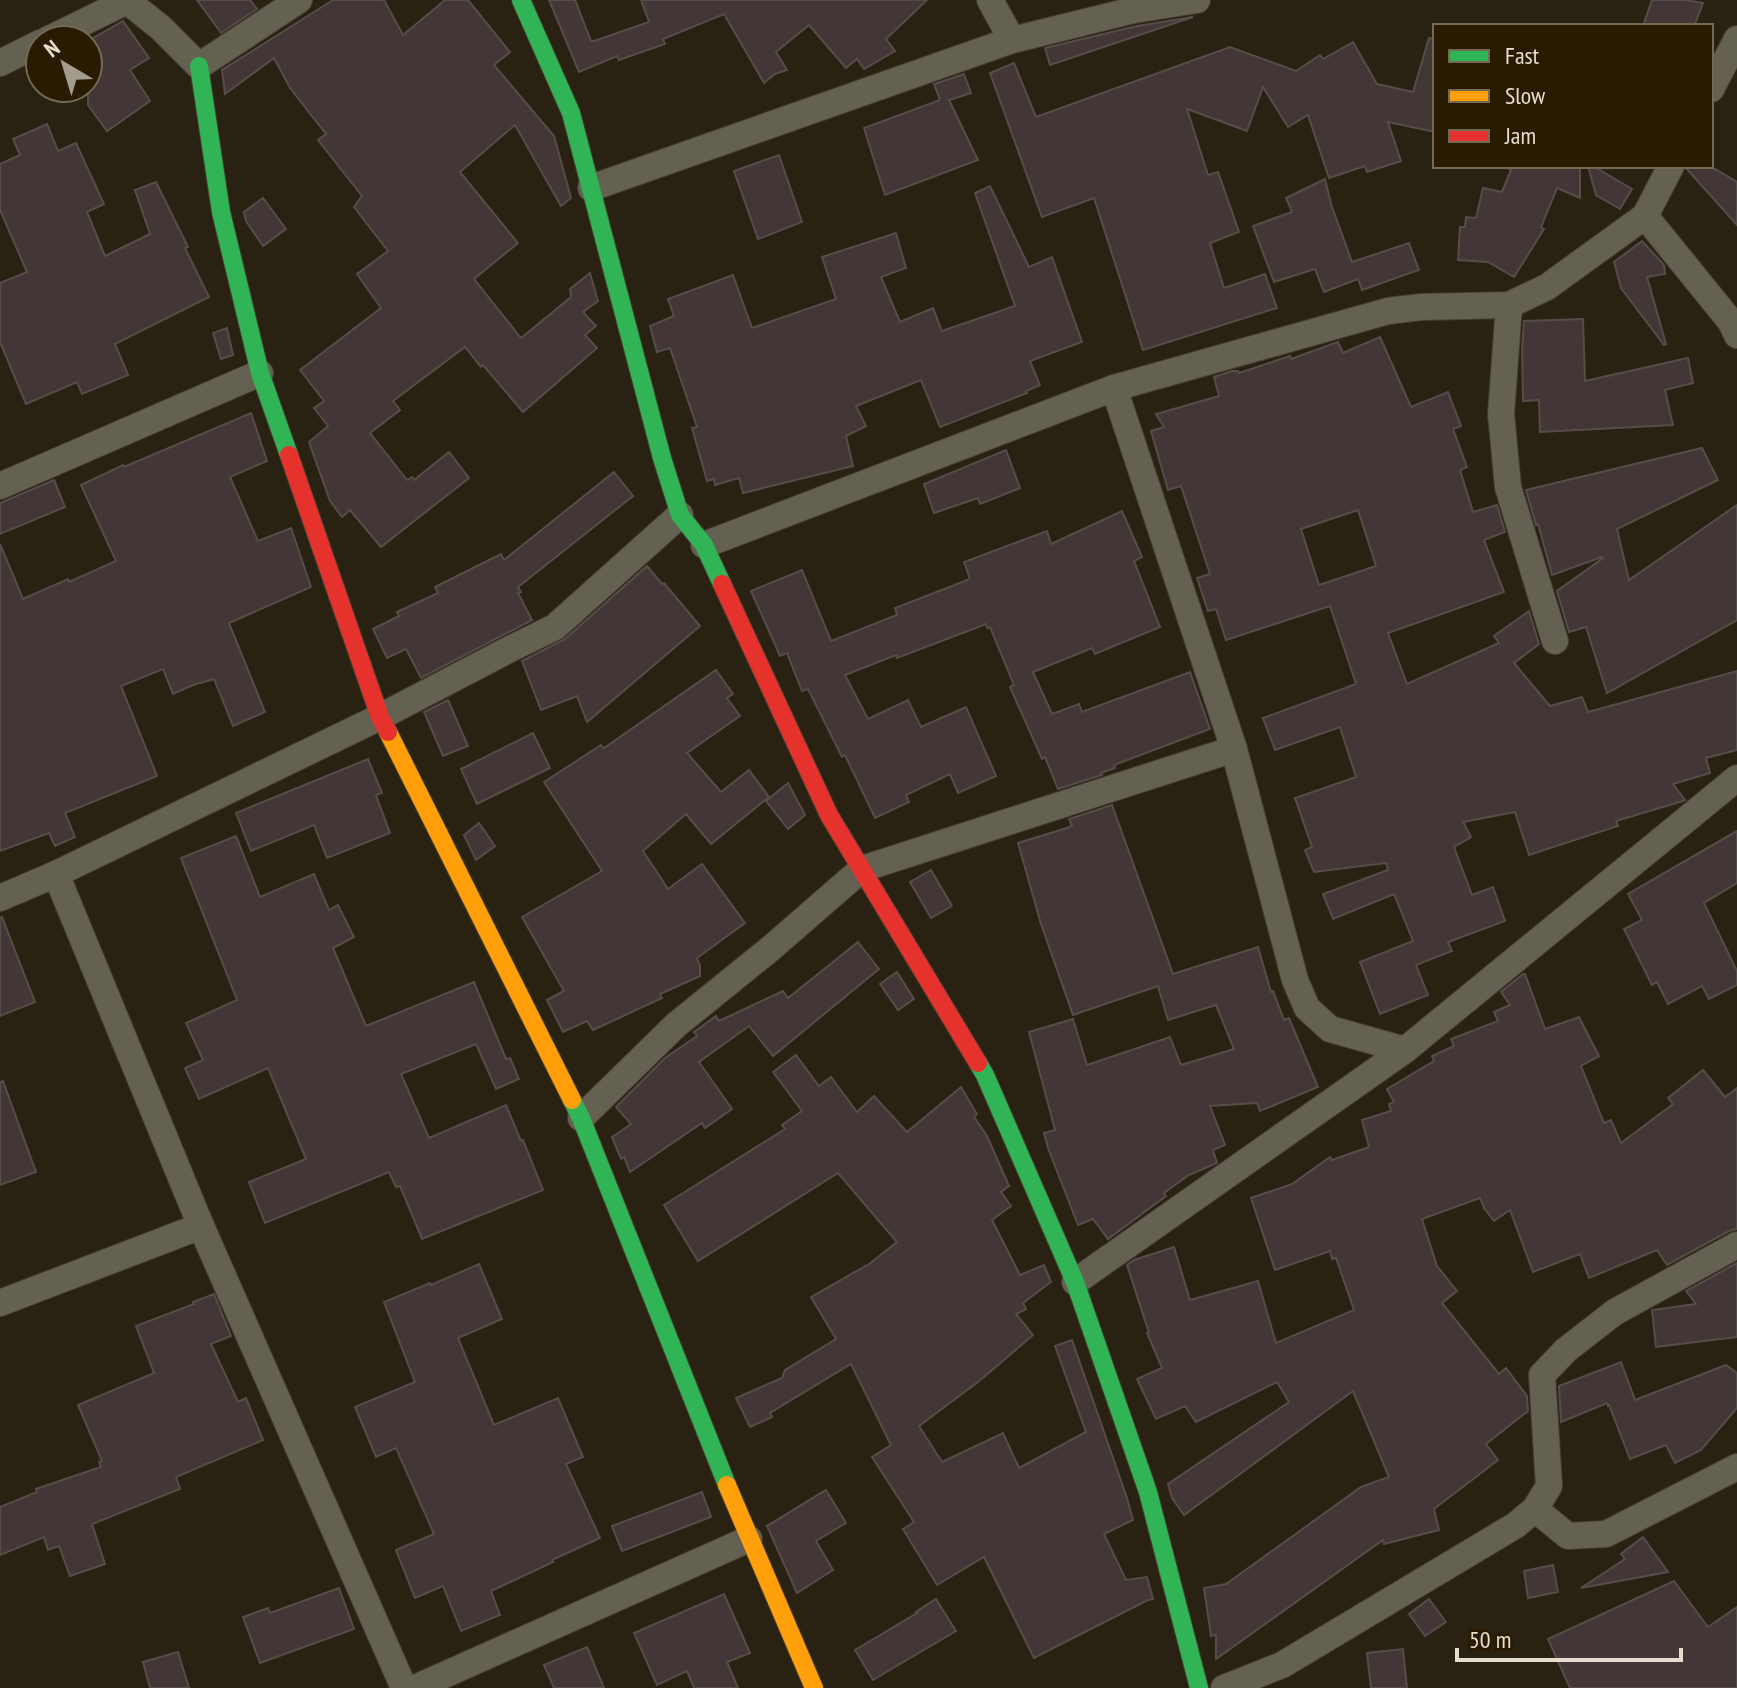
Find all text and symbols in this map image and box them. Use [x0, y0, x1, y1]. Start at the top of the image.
north arrow [24, 24, 104, 104]
legend [1433, 24, 1713, 168]
text: N [38, 34, 65, 63]
text: Fast [1505, 40, 1540, 71]
text: Slow [1505, 80, 1546, 111]
text: Jam [1504, 120, 1536, 151]
scale bar [1457, 1612, 1681, 1662]
text: 50 m [1469, 1624, 1511, 1655]

